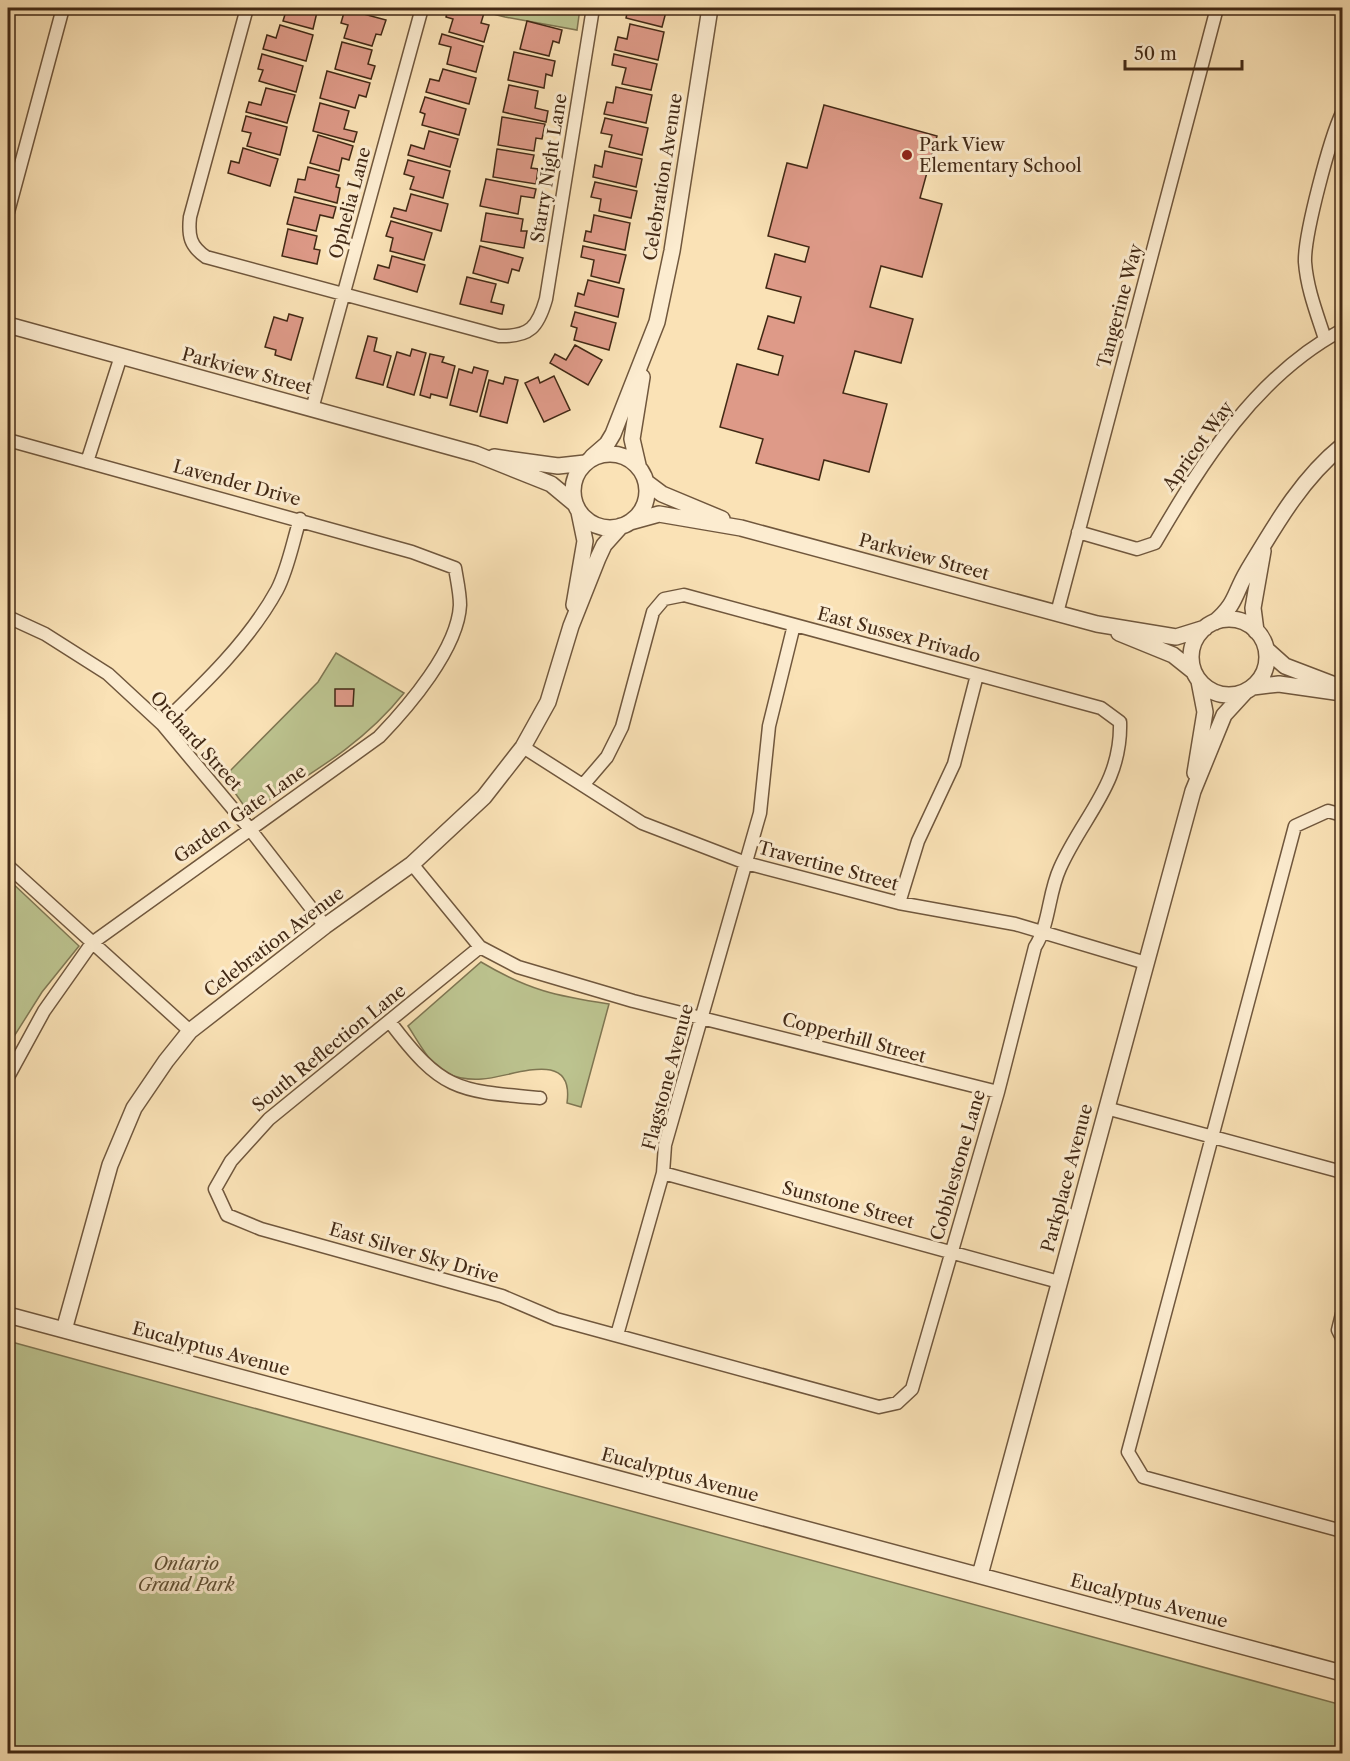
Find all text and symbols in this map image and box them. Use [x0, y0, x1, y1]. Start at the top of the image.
scale bar [1125, 33, 1242, 71]
text: 50 m [1134, 43, 1177, 65]
street label: Starry Night Lane [526, 92, 572, 244]
street label: Celebration Avenue [639, 92, 687, 262]
place label: Park View Elementary School [919, 134, 1082, 177]
street label: Ophelia Lane [324, 145, 376, 261]
marker: Park View Elementary School [900, 148, 914, 162]
street label: Tangerine Way [1093, 241, 1147, 371]
street label: Parkview Street [179, 343, 315, 399]
street label: Apricot Way [1157, 396, 1239, 496]
street label: Lavender Drive [171, 455, 303, 511]
street label: Parkview Street [856, 529, 992, 585]
street label: East Sussex Privado [815, 603, 983, 667]
street label: Orchard Street [145, 687, 247, 796]
street label: Garden Gate Lane [170, 760, 310, 868]
street label: Travertine Street [755, 837, 901, 896]
street label: Celebration Avenue [200, 882, 348, 1002]
street label: South Reflection Lane [248, 979, 410, 1117]
street label: Flagstone Avenue [638, 1001, 698, 1153]
street label: Copperhill Street [780, 1008, 929, 1068]
street label: Cobblestone Lane [926, 1087, 990, 1243]
street label: Parkplace Avenue [1037, 1101, 1097, 1255]
street label: Sunstone Street [780, 1177, 917, 1233]
street label: East Silver Sky Drive [327, 1218, 501, 1288]
street label: Eucalyptus Avenue [130, 1317, 292, 1381]
street label: Eucalyptus Avenue [599, 1443, 761, 1507]
park label: Ontario Grand Park [137, 1553, 235, 1596]
street label: Eucalyptus Avenue [1068, 1569, 1230, 1633]

